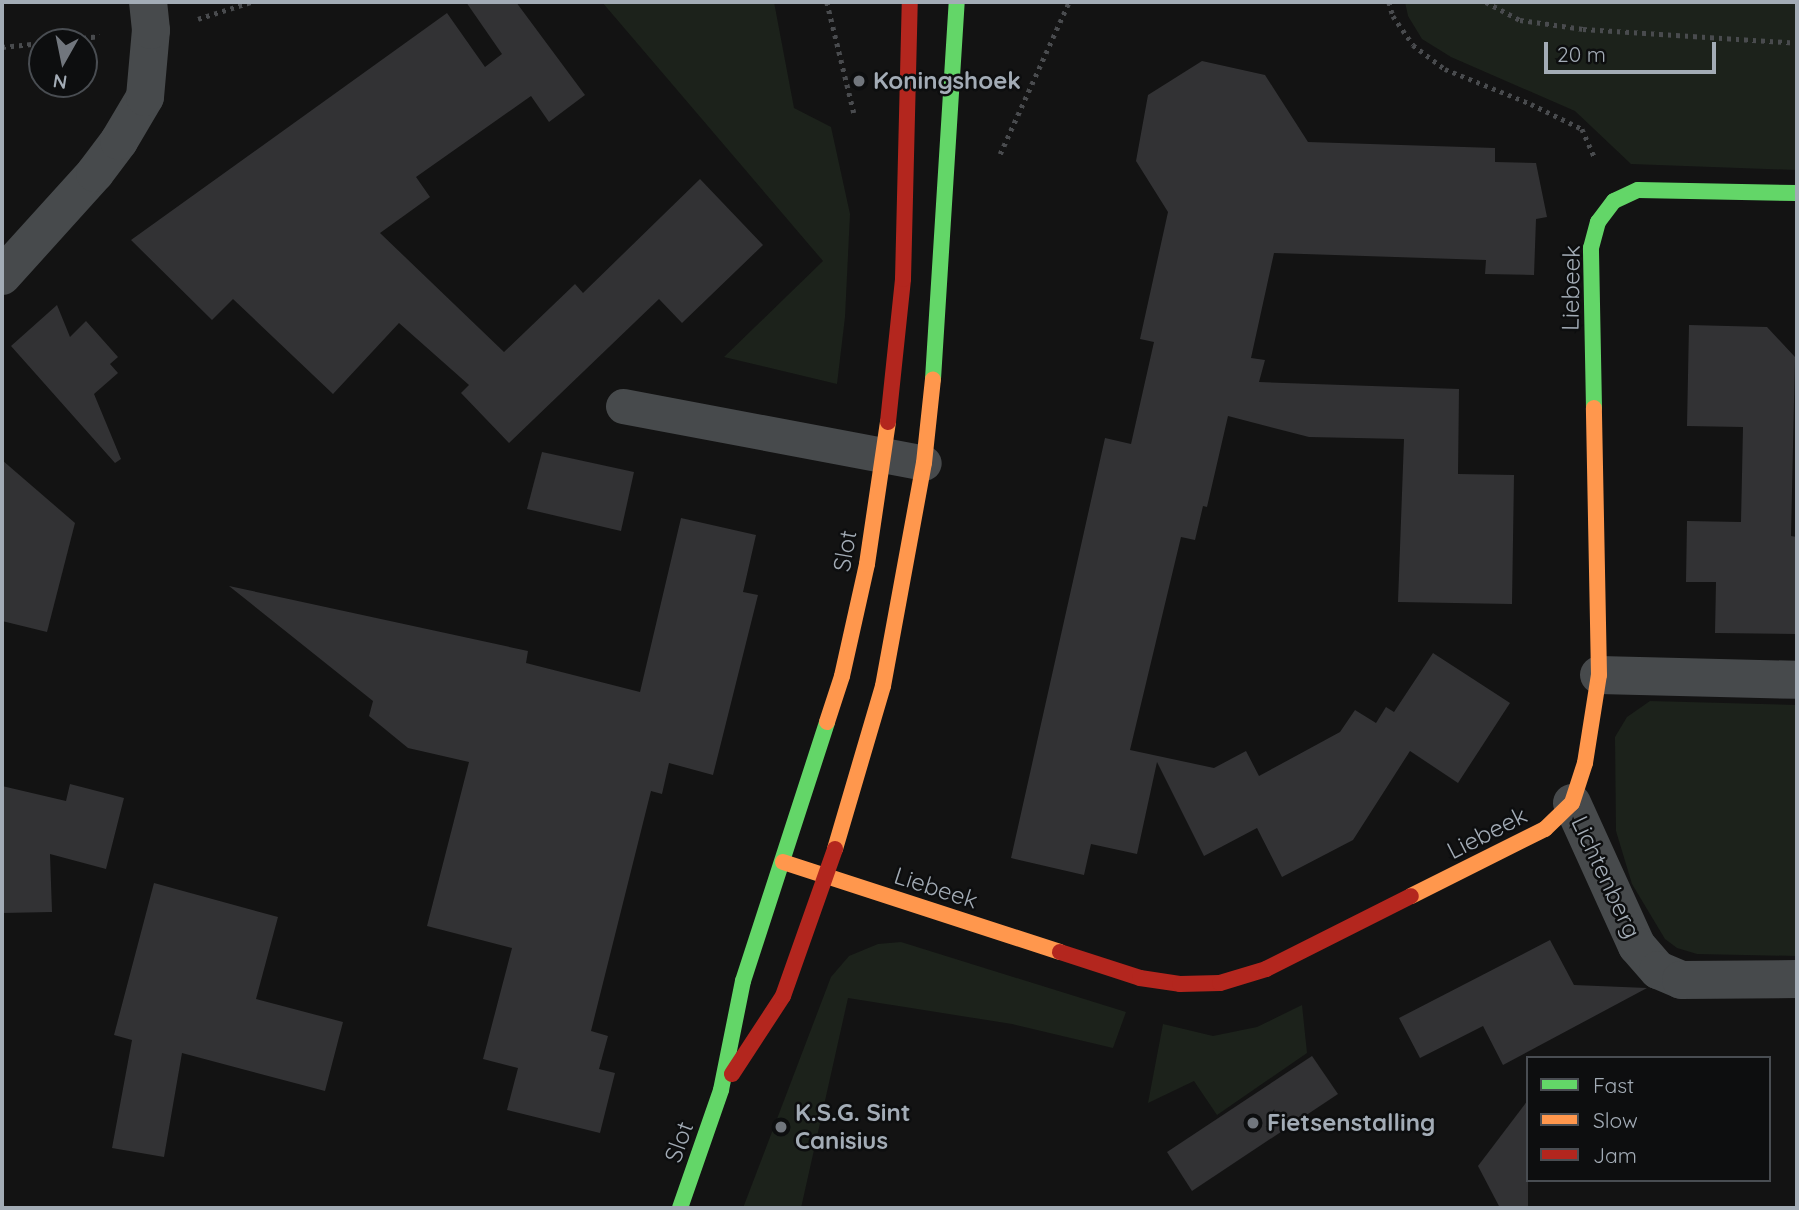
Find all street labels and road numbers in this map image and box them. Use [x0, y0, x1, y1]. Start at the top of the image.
street label: Liebeek [1556, 245, 1586, 331]
street label: Slot [827, 528, 863, 574]
street label: Liebeek [1442, 801, 1532, 865]
street label: Lichtenberg [1565, 811, 1647, 943]
street label: Liebeek [891, 861, 981, 915]
street label: Slot [658, 1118, 700, 1166]

